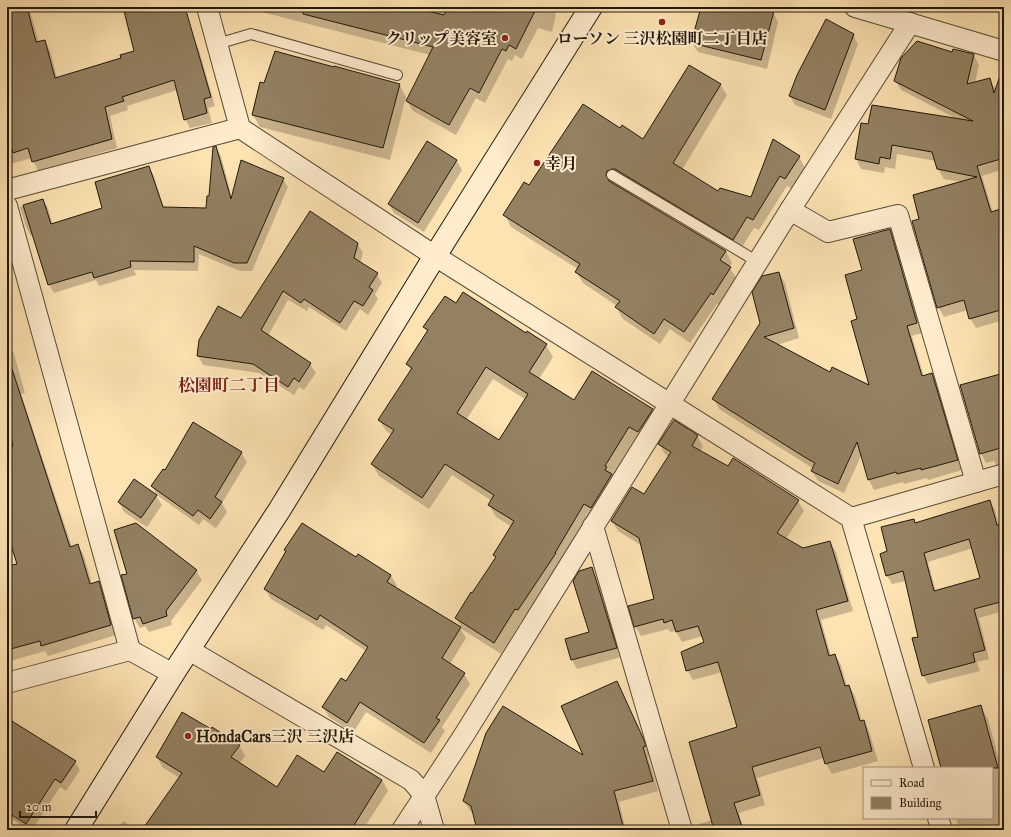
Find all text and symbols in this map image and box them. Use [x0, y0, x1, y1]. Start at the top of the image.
marker: ローソン 三沢松園町二丁目店 [657, 17, 667, 27]
place label: クリップ美容室 [386, 29, 497, 48]
place label: ローソン 三沢松園町二丁目店 [557, 29, 767, 48]
marker: クリップ美容室 [500, 33, 510, 43]
place label: 幸月 [545, 154, 577, 173]
marker: 幸月 [532, 158, 542, 168]
district label: 松園町二丁目 [178, 375, 280, 396]
place label: HondaCars三沢 三沢店 [196, 727, 354, 746]
marker: HondaCars三沢 三沢店 [183, 731, 193, 741]
legend [863, 767, 993, 819]
text: Road [899, 776, 925, 790]
scale bar [20, 793, 96, 819]
text: Building [899, 796, 942, 811]
text: 20 m [26, 800, 52, 814]

